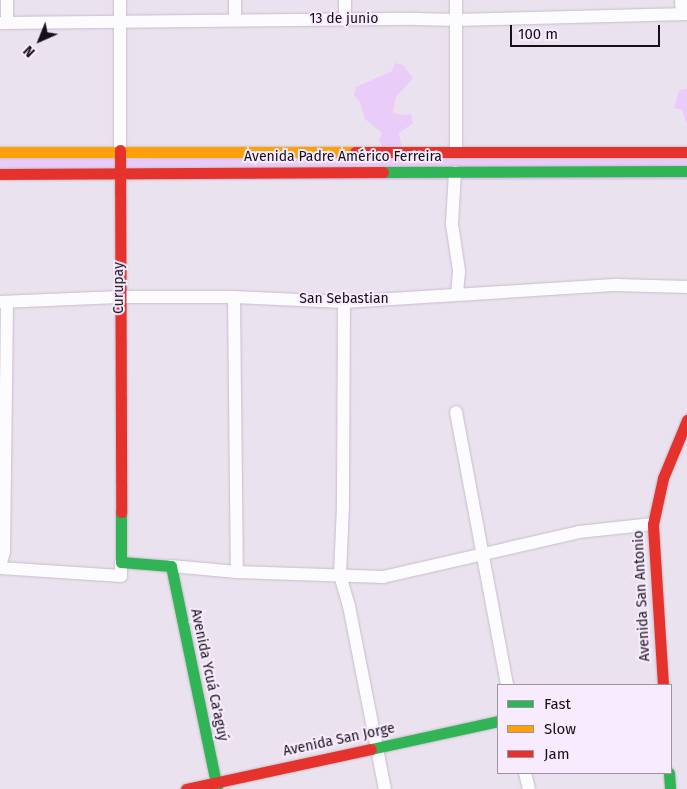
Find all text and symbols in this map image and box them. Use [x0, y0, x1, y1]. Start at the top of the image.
street label: 13 de junio [310, 11, 378, 27]
north arrow [15, 15, 65, 65]
scale bar [512, 15, 662, 47]
text: 100 m [518, 25, 558, 43]
text: N [20, 42, 38, 60]
street label: Avenida Padre Américo Ferreira [244, 149, 442, 165]
street label: Curupay [111, 262, 127, 314]
street label: San Sebastian [299, 291, 389, 307]
street label: Avenida San Antonio [630, 530, 654, 662]
street label: Avenida Ycuá Ca'aguý [187, 607, 231, 743]
legend [497, 684, 672, 774]
text: Fast [544, 695, 571, 713]
street label: Avenida San Jorge [282, 720, 396, 760]
text: Slow [544, 720, 576, 738]
text: Jam [544, 745, 570, 763]

